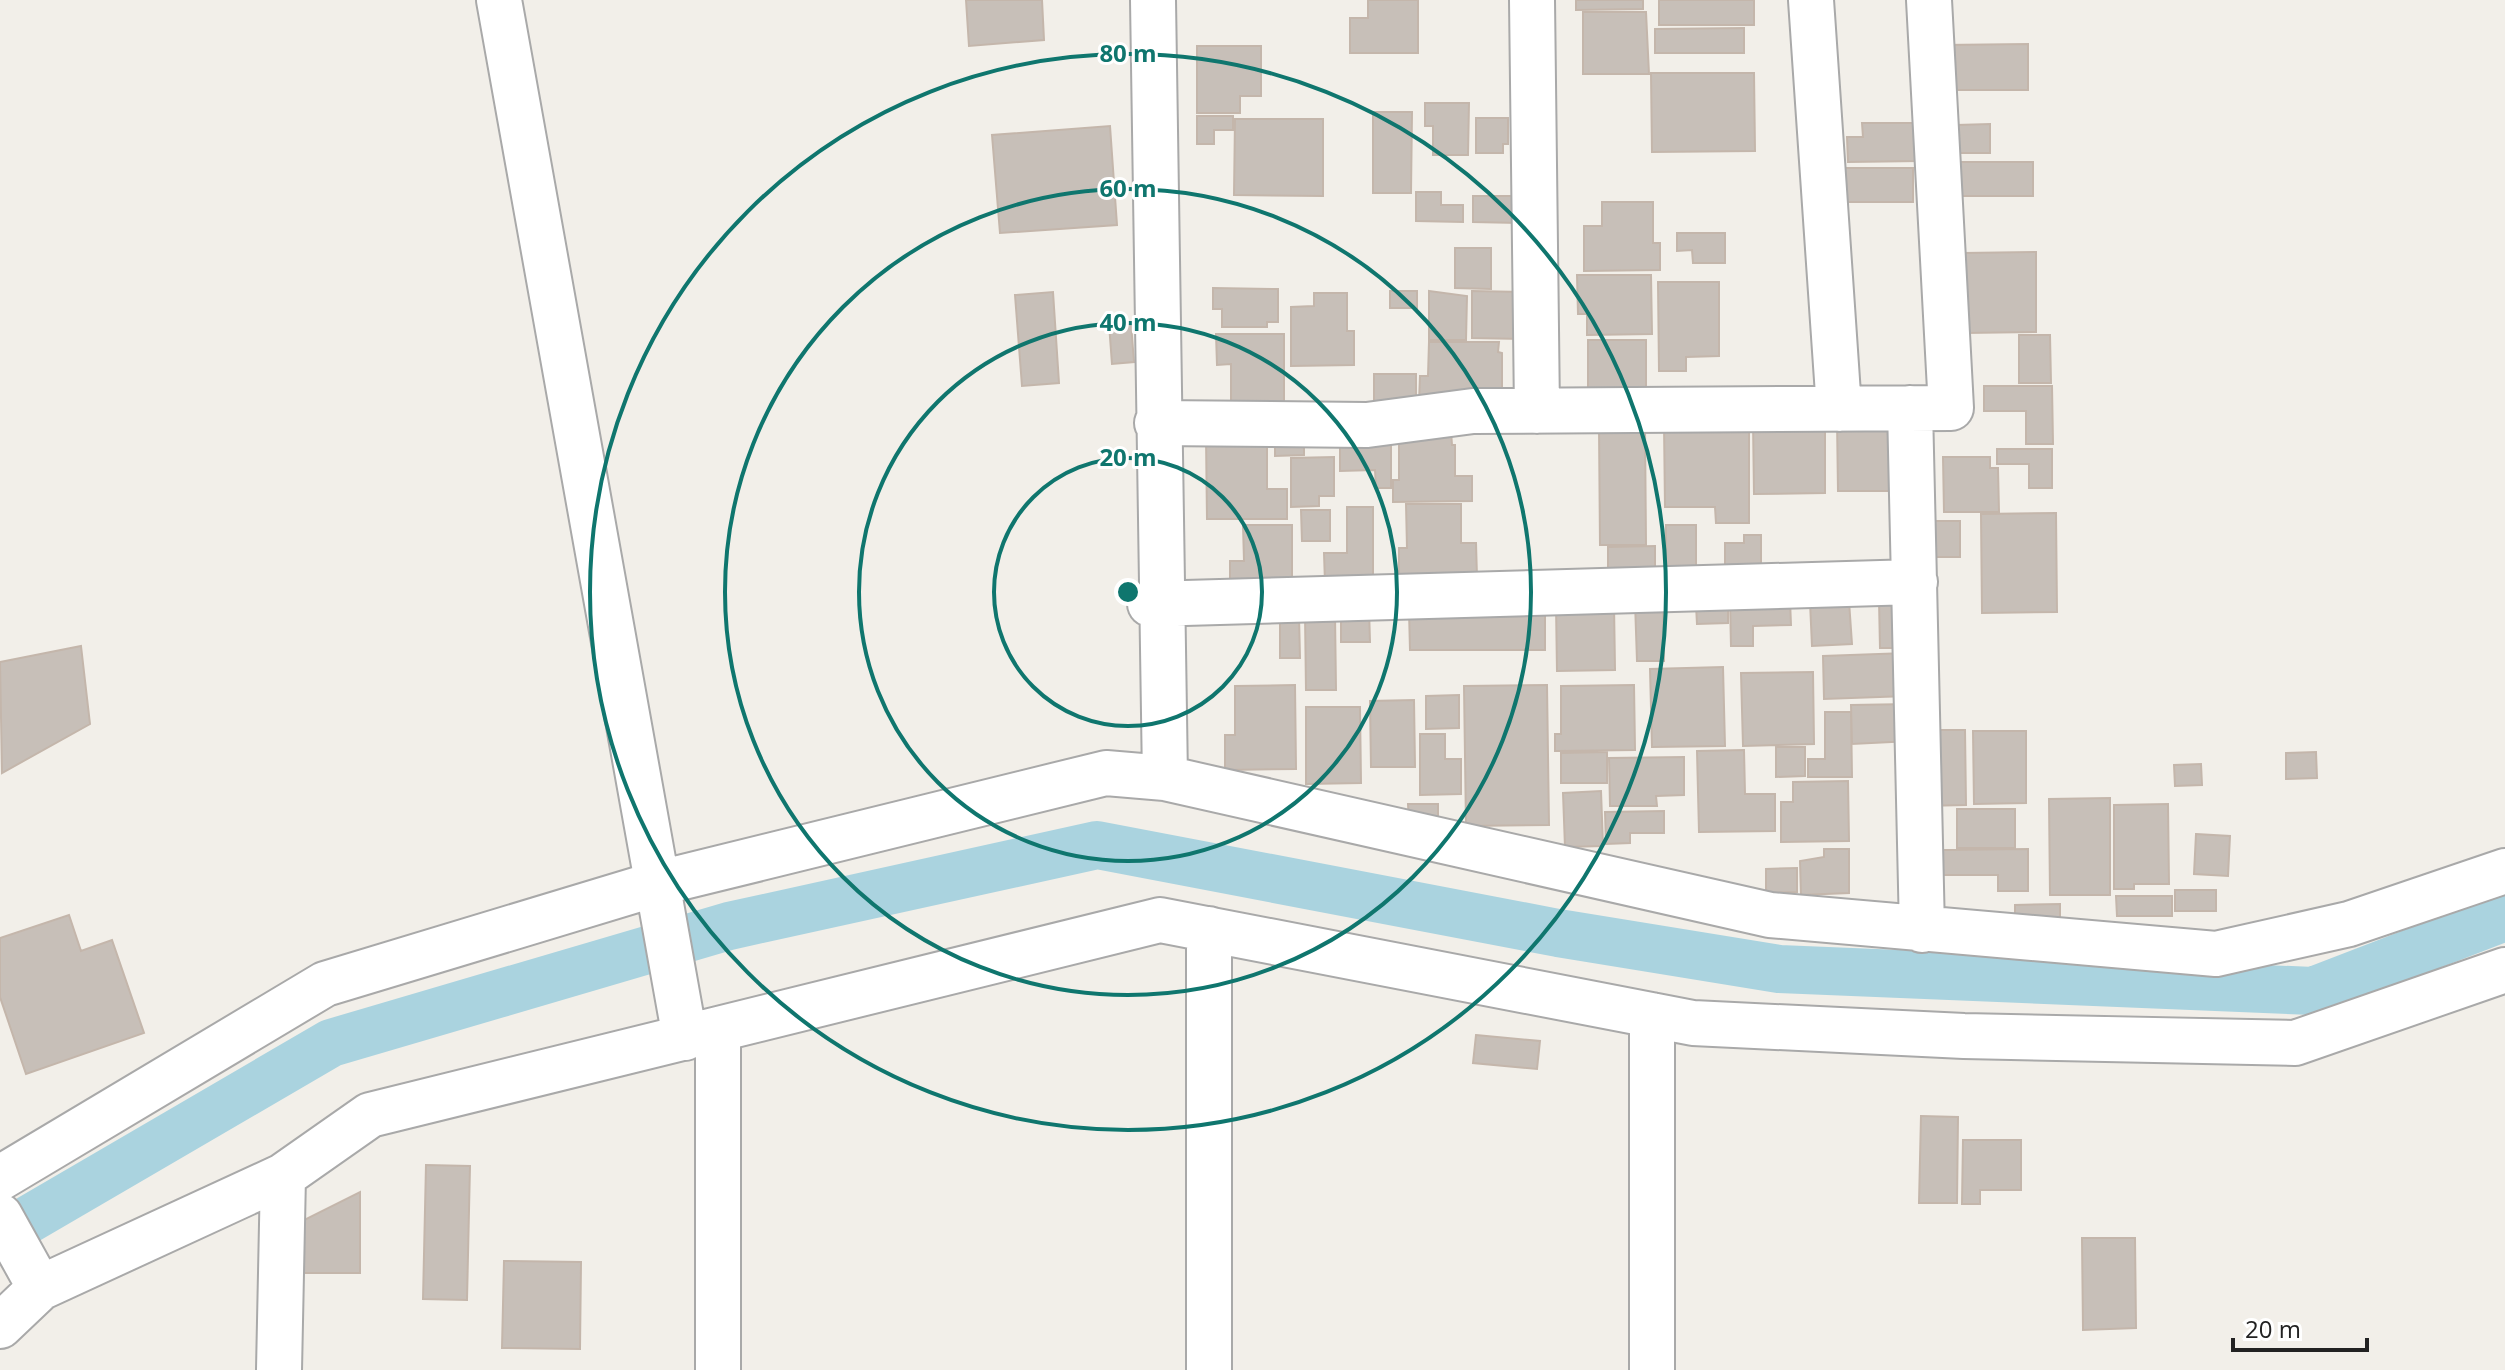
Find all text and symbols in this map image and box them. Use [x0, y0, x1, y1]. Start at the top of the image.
text: 80 m [1099, 36, 1157, 69]
text: 60 m [1099, 171, 1157, 204]
text: 40 m [1099, 305, 1157, 338]
text: 20 m [1099, 440, 1157, 473]
centre of rings [1114, 578, 1142, 606]
scale bar [2233, 1302, 2367, 1352]
text: 20 m [2245, 1312, 2301, 1345]

